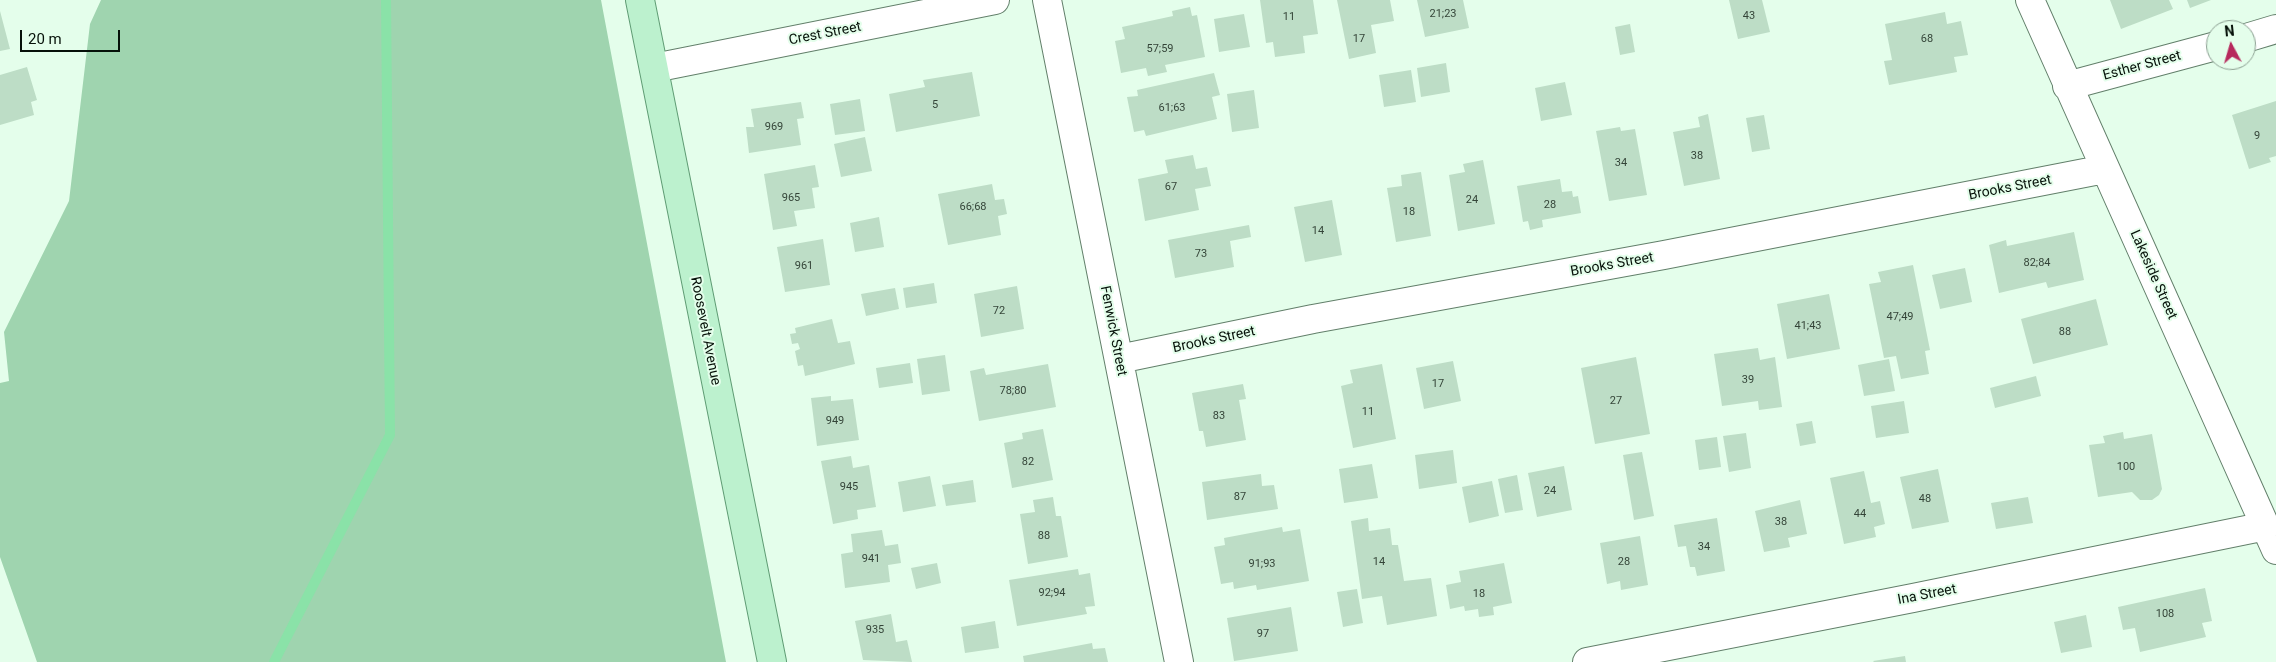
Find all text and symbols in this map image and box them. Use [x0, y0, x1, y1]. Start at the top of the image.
house number: 21;23 [1429, 7, 1457, 21]
house number: 43 [1743, 9, 1755, 23]
house number: 11 [1283, 10, 1295, 24]
street label: Crest Street [787, 19, 863, 49]
scale bar [22, 20, 122, 52]
north arrow [2206, 20, 2256, 70]
text: N [2224, 23, 2235, 40]
text: 20 m [28, 30, 62, 48]
house number: 17 [1353, 32, 1365, 46]
house number: 68 [1921, 32, 1933, 46]
house number: 57;59 [1146, 42, 1174, 56]
street label: Esther Street [2101, 48, 2183, 84]
house number: 5 [932, 98, 938, 112]
house number: 61;63 [1158, 101, 1186, 115]
house number: 969 [765, 120, 783, 134]
house number: 9 [2254, 129, 2260, 143]
house number: 38 [1691, 149, 1703, 163]
house number: 34 [1615, 156, 1627, 170]
street label: Brooks Street [1967, 172, 2053, 204]
house number: 67 [1165, 180, 1177, 194]
house number: 965 [782, 191, 800, 205]
house number: 24 [1466, 193, 1478, 207]
house number: 28 [1544, 198, 1556, 212]
house number: 66;68 [959, 200, 987, 214]
house number: 18 [1403, 205, 1415, 219]
house number: 14 [1312, 224, 1324, 238]
street label: Lakeside Street [2126, 228, 2180, 322]
house number: 73 [1195, 247, 1207, 261]
street label: Brooks Street [1569, 249, 1655, 281]
house number: 82;84 [2023, 256, 2051, 270]
house number: 961 [795, 259, 813, 273]
street label: Roosevelt Avenue [686, 275, 724, 387]
street label: Fenwick Street [1096, 284, 1130, 378]
house number: 72 [993, 304, 1005, 318]
house number: 47;49 [1886, 310, 1914, 324]
house number: 41;43 [1794, 319, 1822, 333]
street label: Brooks Street [1171, 323, 1257, 357]
house number: 88 [2059, 325, 2071, 339]
house number: 39 [1742, 373, 1754, 387]
house number: 17 [1432, 377, 1444, 391]
house number: 78;80 [999, 384, 1027, 398]
house number: 27 [1610, 394, 1622, 408]
house number: 11 [1362, 405, 1374, 419]
house number: 83 [1213, 409, 1225, 423]
house number: 949 [826, 414, 844, 428]
house number: 82 [1022, 455, 1034, 469]
house number: 100 [2117, 460, 2135, 474]
house number: 945 [840, 480, 858, 494]
house number: 24 [1544, 484, 1556, 498]
house number: 87 [1234, 490, 1246, 504]
house number: 48 [1919, 492, 1931, 506]
house number: 44 [1854, 507, 1866, 521]
house number: 38 [1775, 515, 1787, 529]
house number: 88 [1038, 529, 1050, 543]
house number: 34 [1698, 540, 1710, 554]
house number: 941 [862, 552, 880, 566]
house number: 14 [1373, 555, 1385, 569]
house number: 28 [1618, 555, 1630, 569]
house number: 91;93 [1248, 557, 1276, 571]
street label: Ina Street [1896, 581, 1958, 609]
house number: 92;94 [1038, 586, 1066, 600]
house number: 18 [1473, 587, 1485, 601]
house number: 108 [2156, 607, 2174, 621]
house number: 935 [866, 623, 884, 637]
house number: 97 [1257, 627, 1269, 641]

